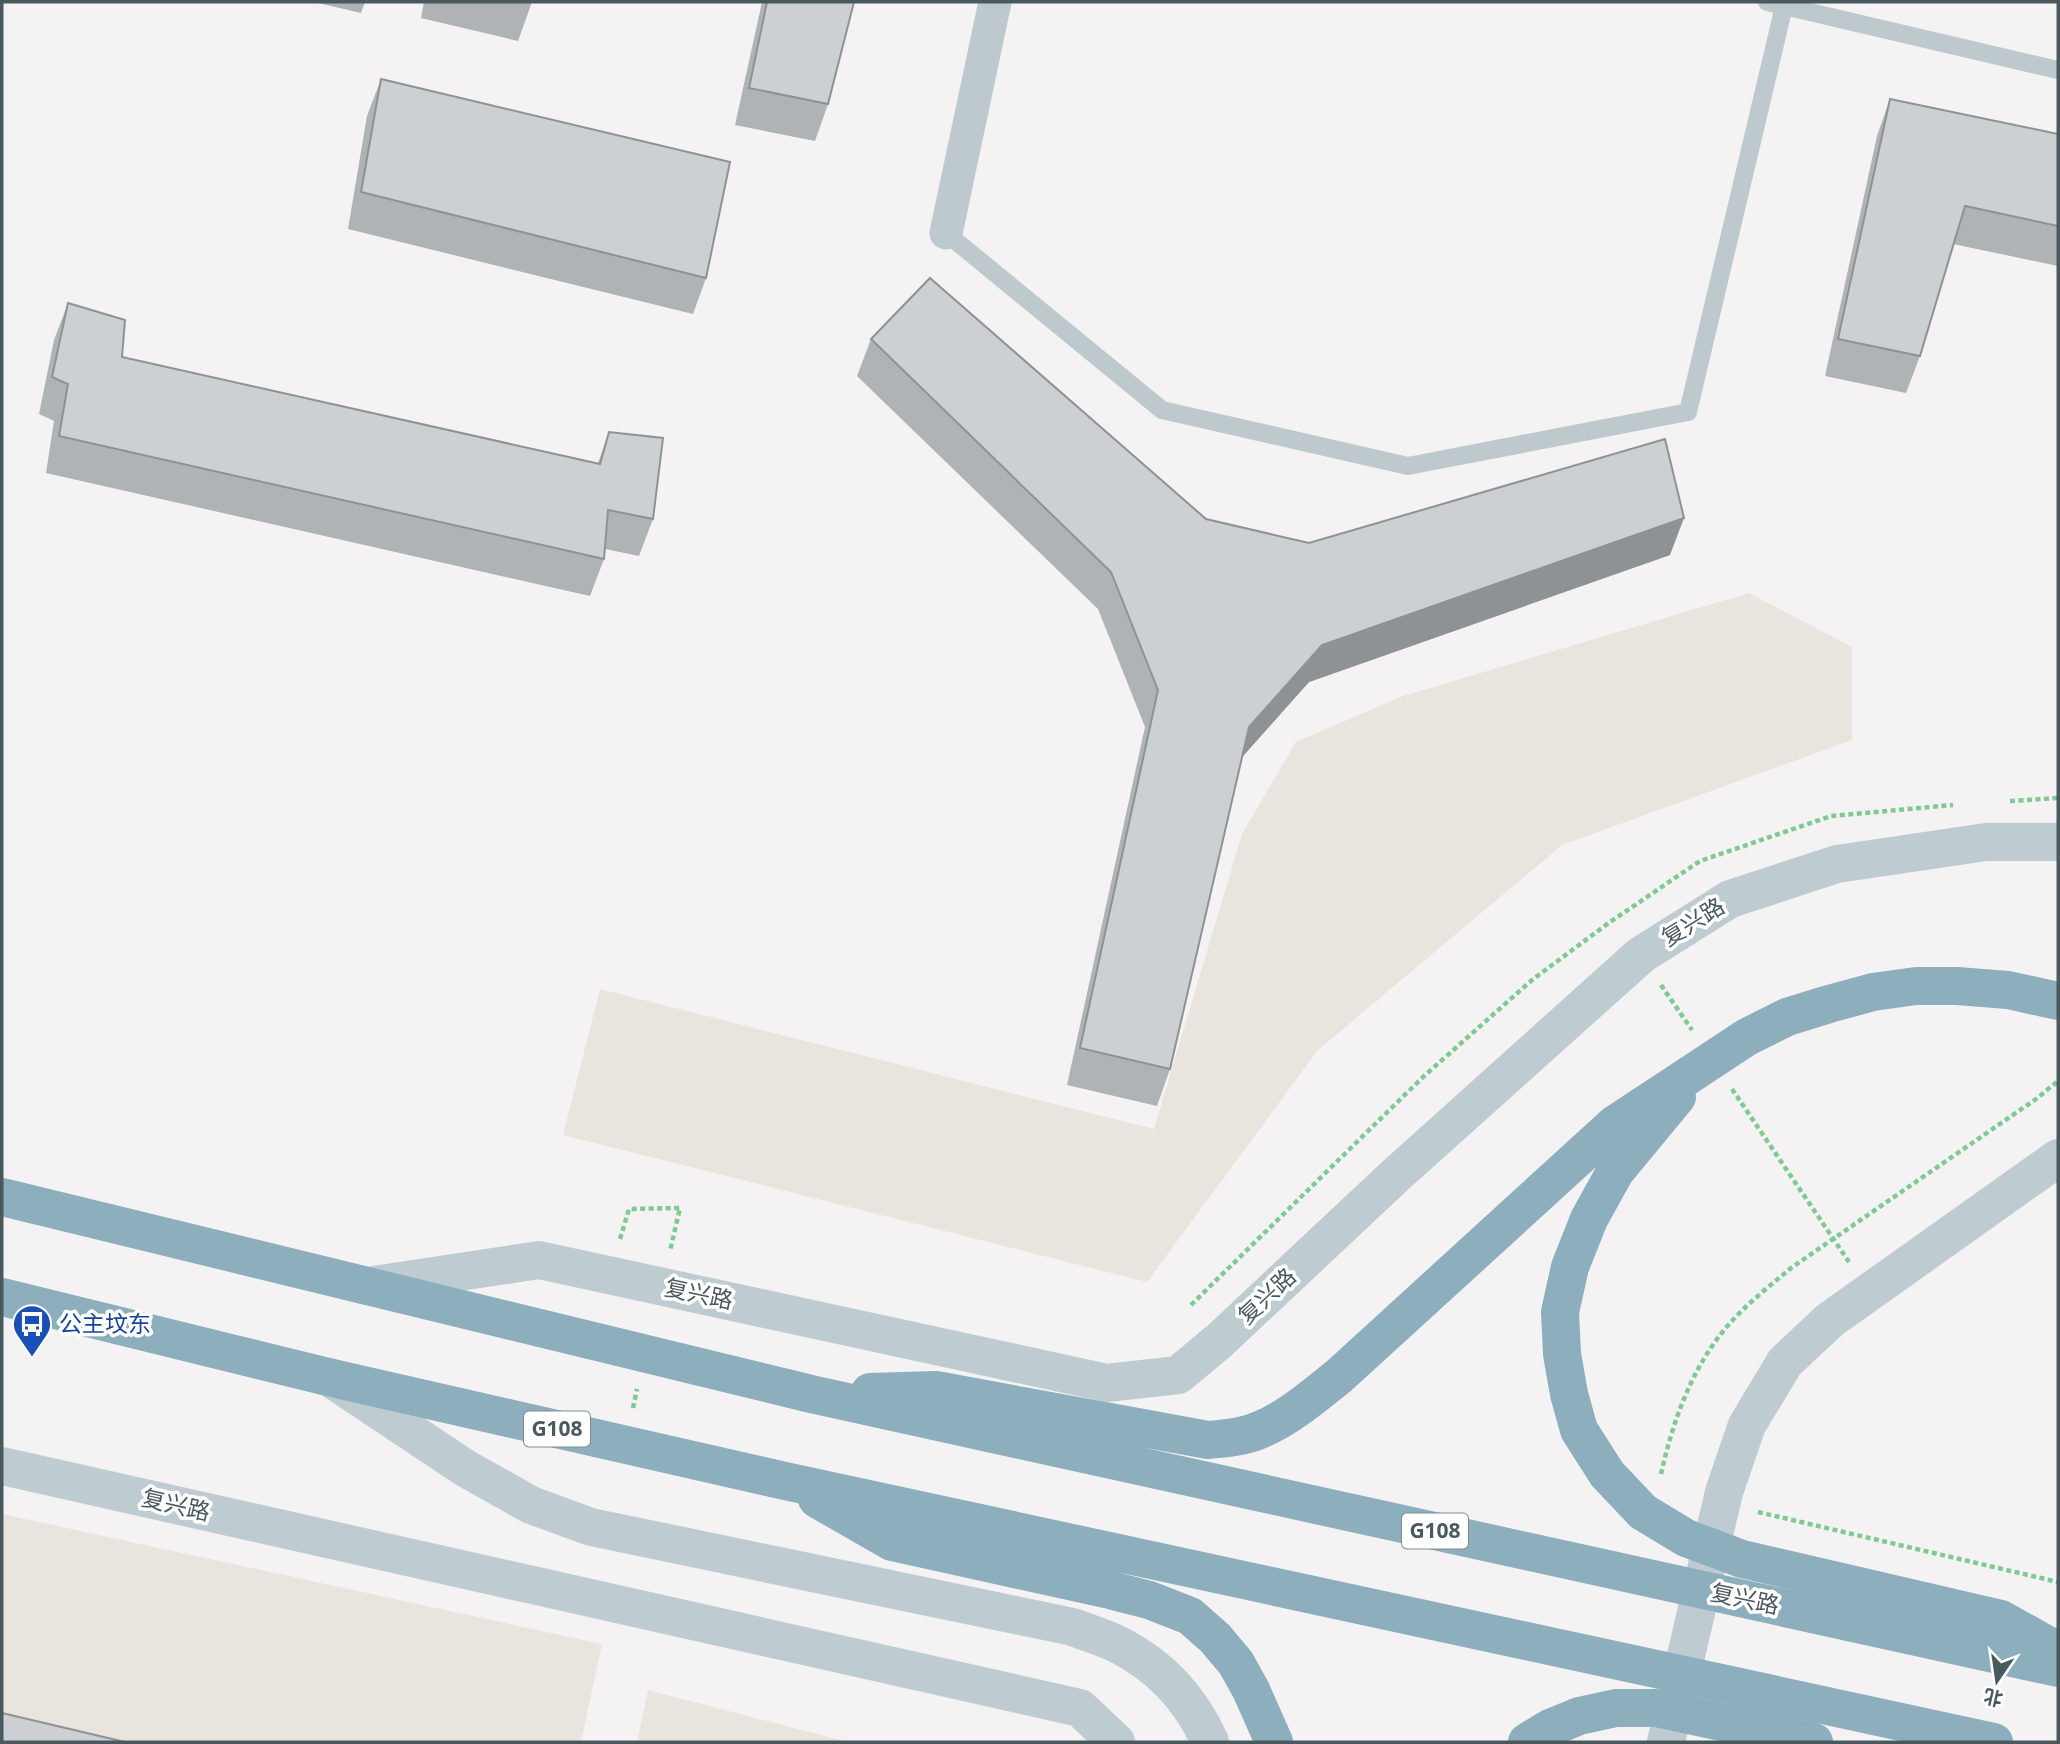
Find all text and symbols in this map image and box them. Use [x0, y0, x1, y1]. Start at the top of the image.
street label: 复兴路 [1655, 889, 1730, 953]
street label: 复兴路 [1230, 1260, 1302, 1330]
street label: 复兴路 [662, 1270, 736, 1316]
bus stop icon: 公主坟东 [11, 1303, 53, 1358]
place label: 公主坟东 [59, 1307, 151, 1339]
road number: G108 [524, 1412, 590, 1446]
street label: 复兴路 [139, 1481, 213, 1527]
road number: G108 [1402, 1514, 1468, 1548]
street label: 复兴路 [1708, 1575, 1782, 1621]
north arrow [1962, 1646, 2032, 1716]
text: 北 [1981, 1683, 2005, 1712]

